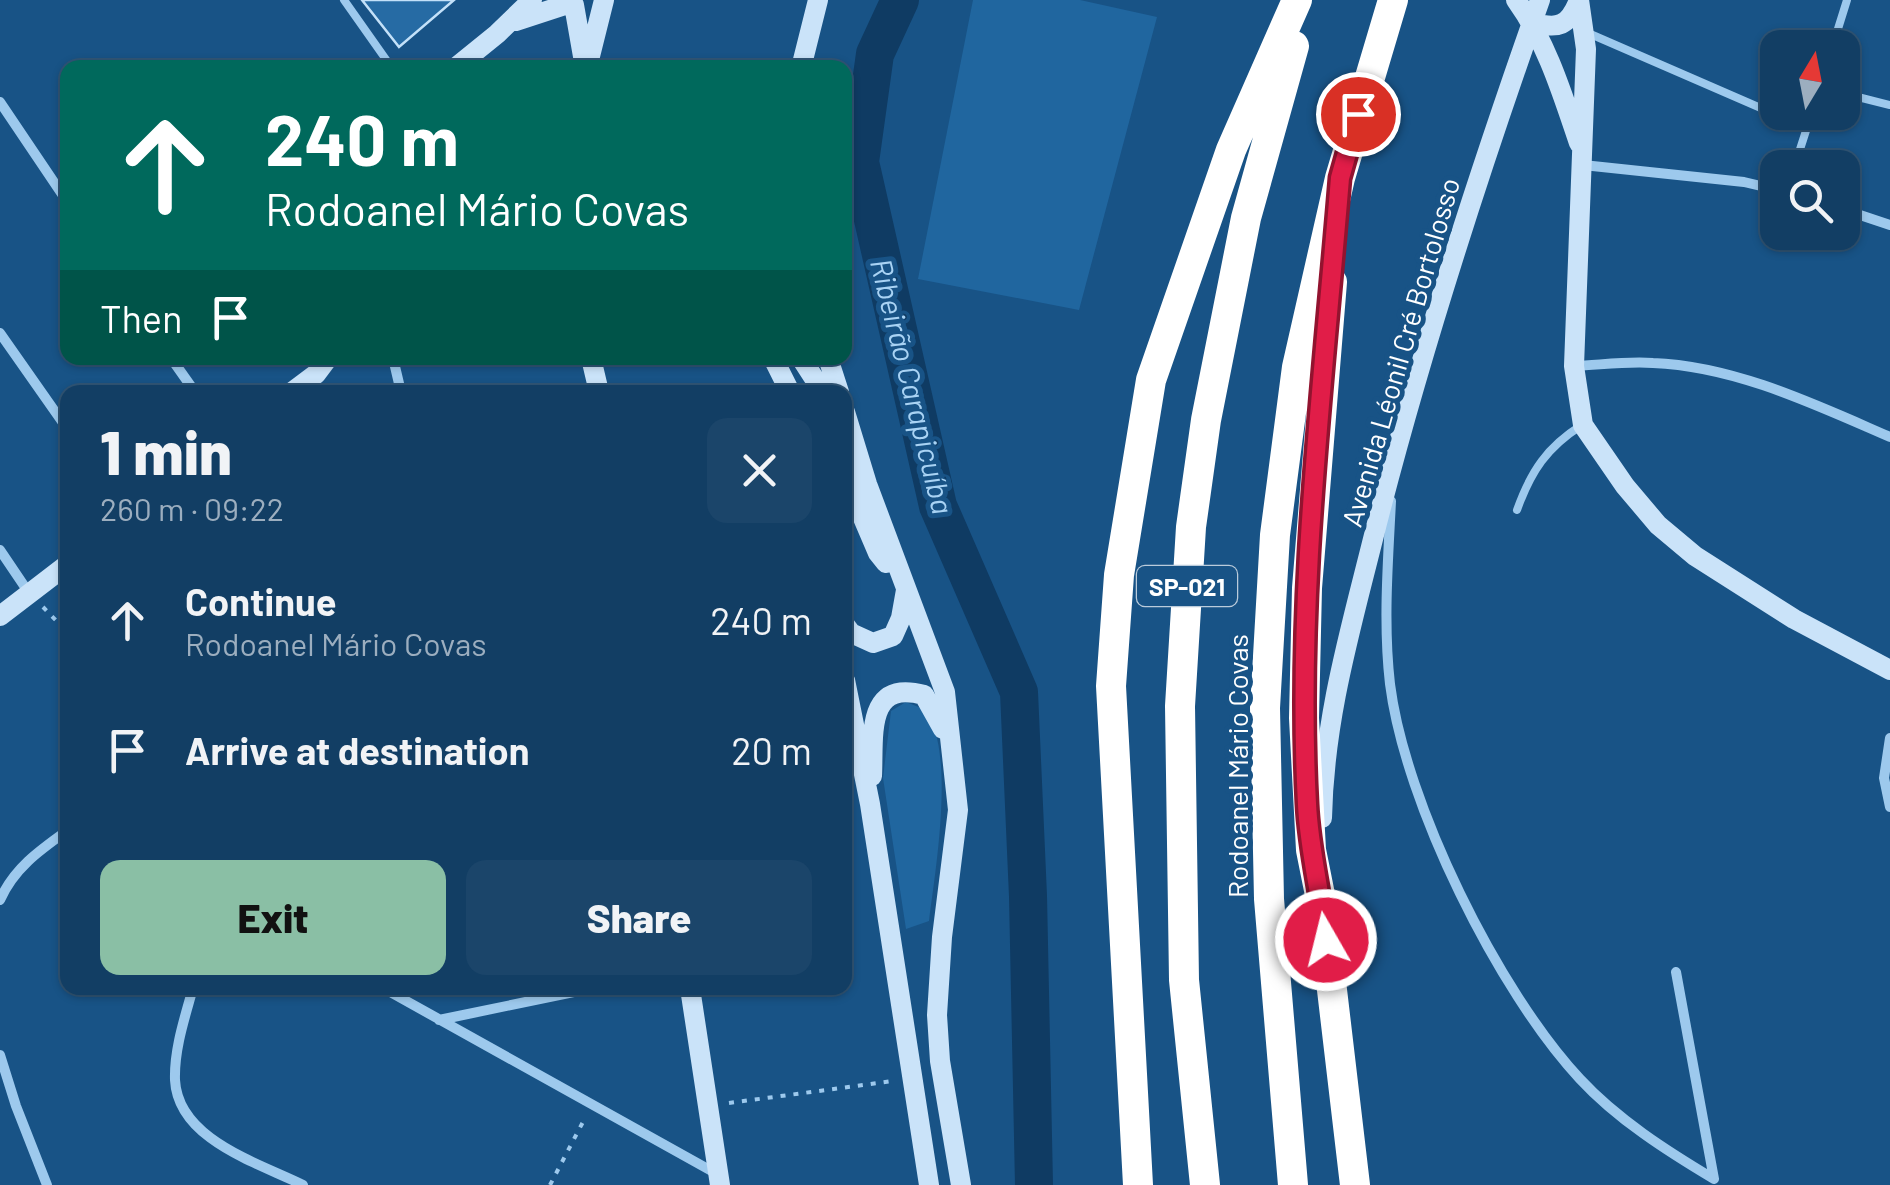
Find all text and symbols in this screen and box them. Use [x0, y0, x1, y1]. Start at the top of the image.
north arrow [1760, 30, 1860, 130]
map controls [1760, 30, 1860, 250]
pin [1316, 72, 1401, 157]
icon: arrive [1331, 87, 1386, 142]
text: 240 m [265, 96, 459, 180]
icon: ahead [100, 100, 230, 230]
button: search [1760, 150, 1860, 250]
street label: Avenida Léonil Cré Bortolosso [1334, 174, 1466, 530]
text: Rodoanel Mário Covas [265, 181, 689, 235]
water label: Ribeirão Carapicuíba [864, 254, 962, 518]
icon: arrive [203, 290, 258, 345]
text: Then [100, 295, 183, 341]
text: 1 min [100, 415, 232, 487]
button: close [707, 418, 812, 523]
text: 260 m · 09:22 [100, 489, 284, 527]
road number: SP-021 [1137, 566, 1237, 606]
text: Continue [185, 578, 336, 624]
icon: ahead [100, 593, 155, 648]
text: 240 m [710, 597, 812, 643]
text: Rodoanel Mário Covas [185, 624, 487, 662]
street label: Rodoanel Mário Covas [1220, 634, 1254, 898]
icon: arrive [100, 723, 155, 778]
text: Arrive at destination [185, 727, 530, 773]
text: 20 m [731, 727, 812, 773]
button: Exit [100, 860, 446, 975]
button: Share [466, 860, 812, 975]
position arrow [1274, 888, 1378, 992]

